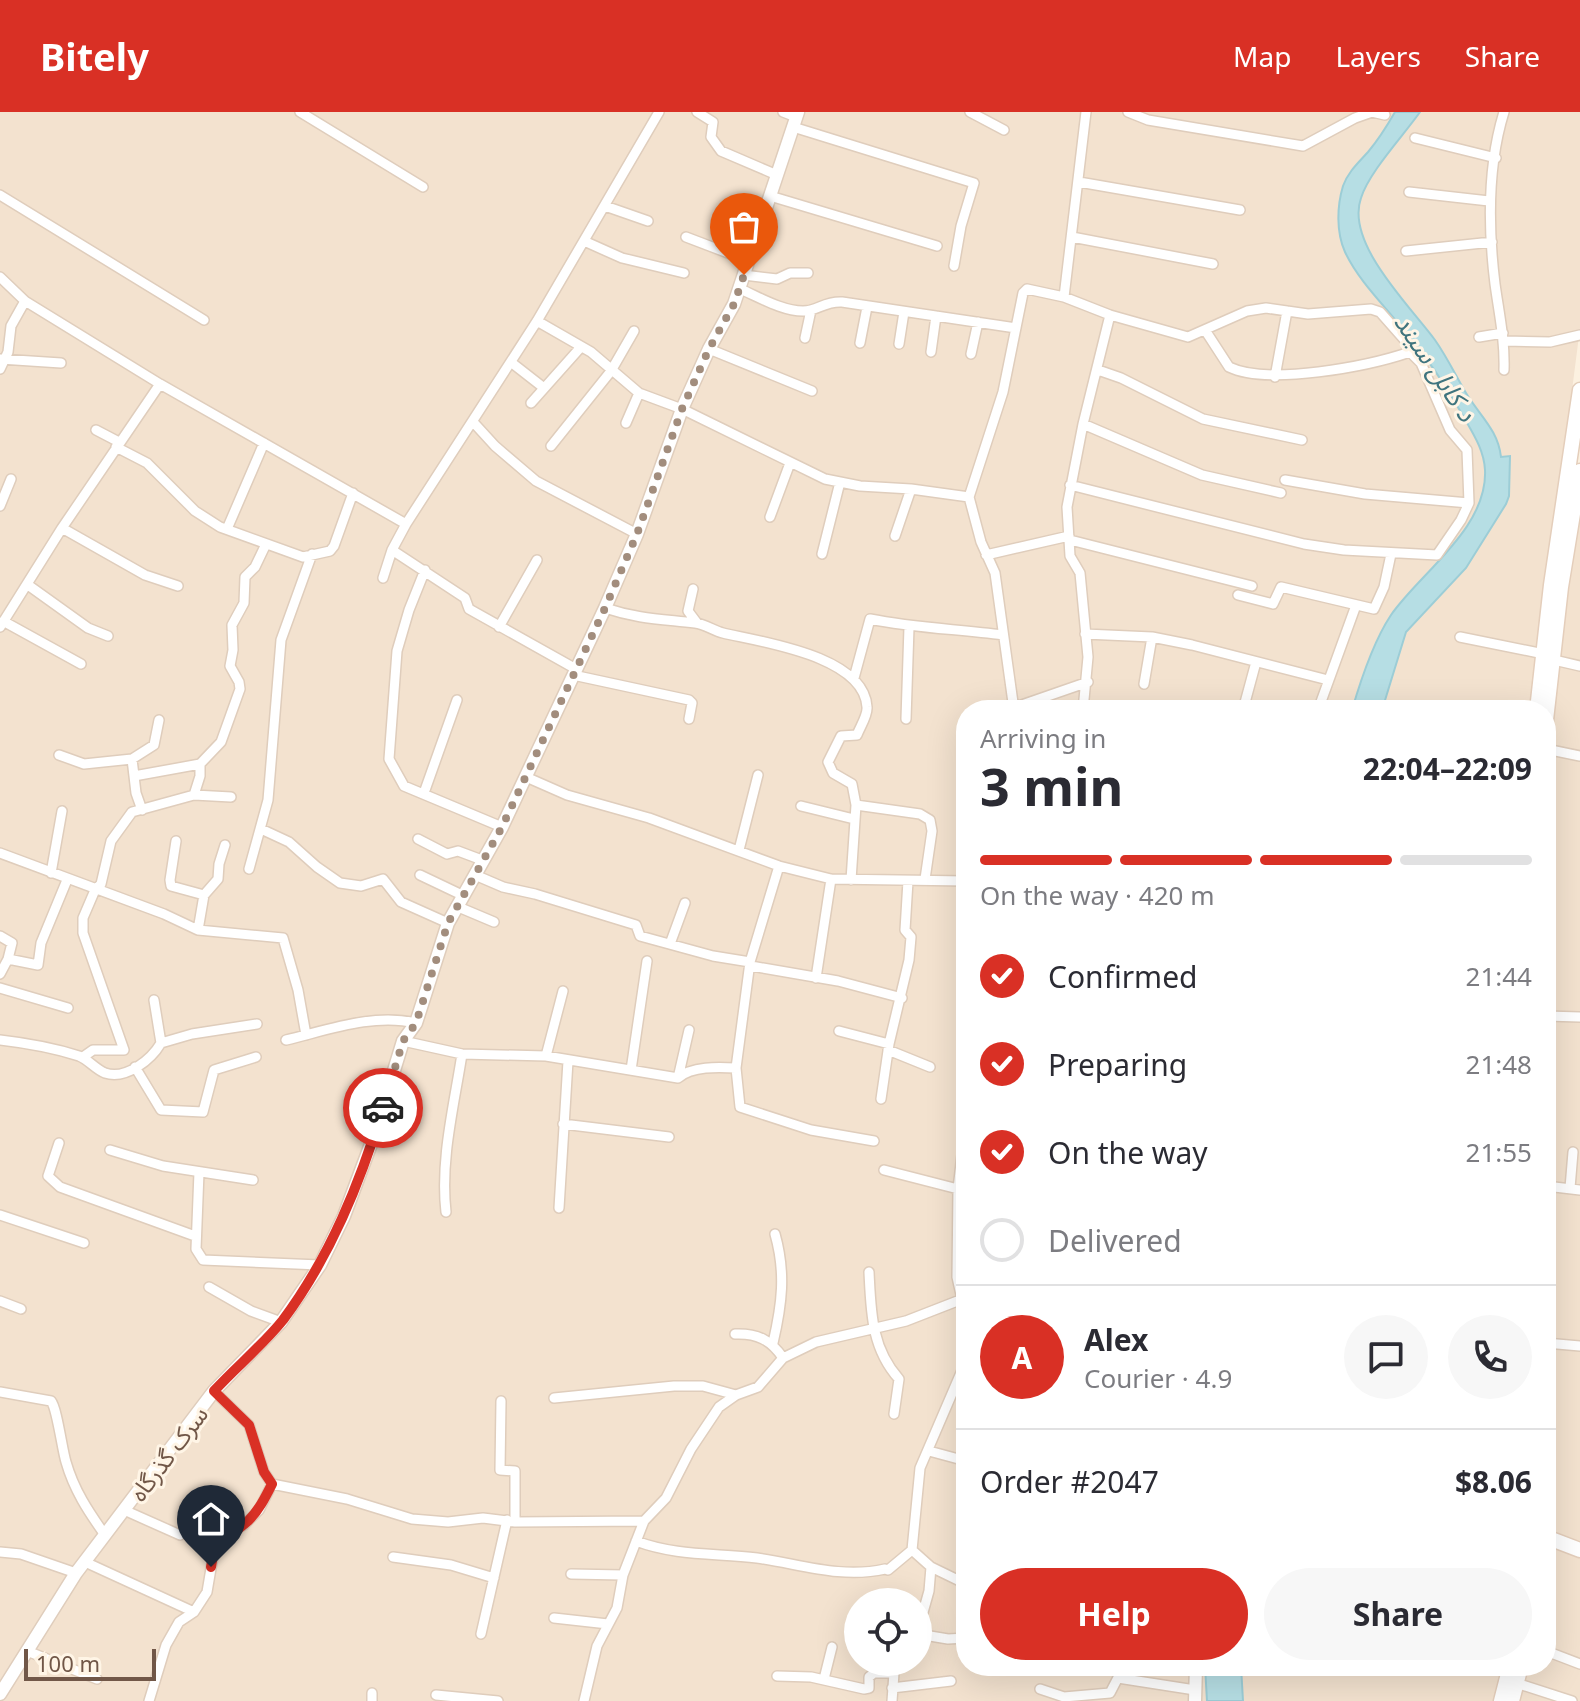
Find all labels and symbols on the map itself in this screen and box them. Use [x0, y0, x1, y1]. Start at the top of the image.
pin [710, 193, 778, 275]
water label: د کابل سيند [1387, 306, 1486, 429]
courier [343, 1068, 423, 1148]
street label: سرک گذرگاه [121, 1398, 215, 1508]
pin [177, 1485, 245, 1567]
scale bar [24, 1645, 156, 1681]

